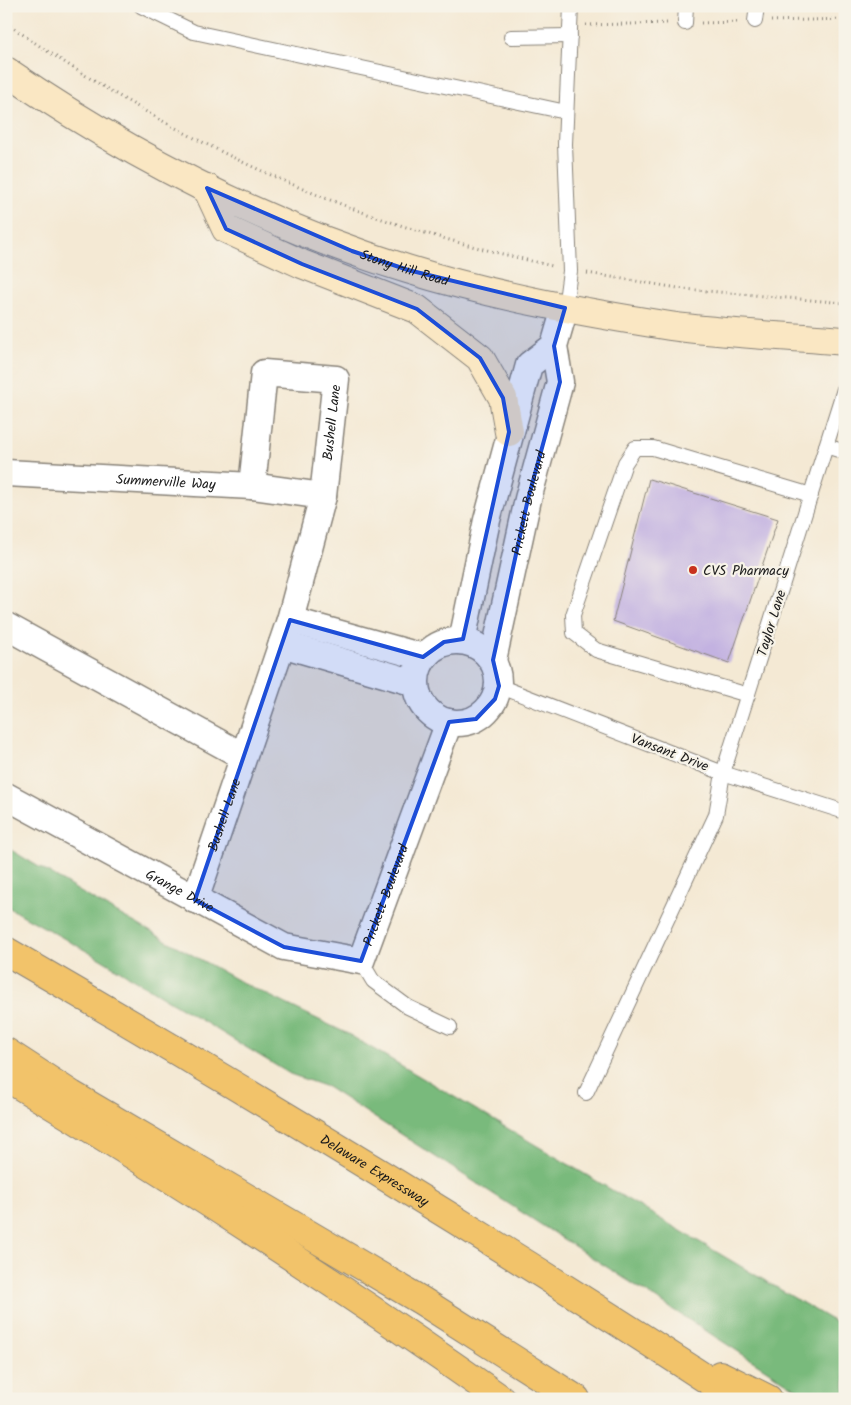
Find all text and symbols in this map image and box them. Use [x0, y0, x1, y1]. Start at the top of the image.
street label: Stony Hill Road [357, 244, 452, 293]
street label: Bushell Lane [317, 383, 347, 462]
street label: Prickett Boulevard [506, 447, 553, 558]
street label: Summerville Way [115, 469, 216, 496]
place label: CVS Pharmacy [703, 560, 789, 582]
marker: CVS Pharmacy [687, 564, 699, 576]
street label: Taylor Lane [751, 587, 793, 659]
street label: Vansant Drive [628, 728, 712, 778]
street label: Bushell Lane [202, 775, 248, 855]
street label: Prickett Boulevard [357, 840, 415, 949]
street label: Grange Drive [141, 864, 218, 919]
street label: Delaware Expressway [315, 1129, 433, 1213]

